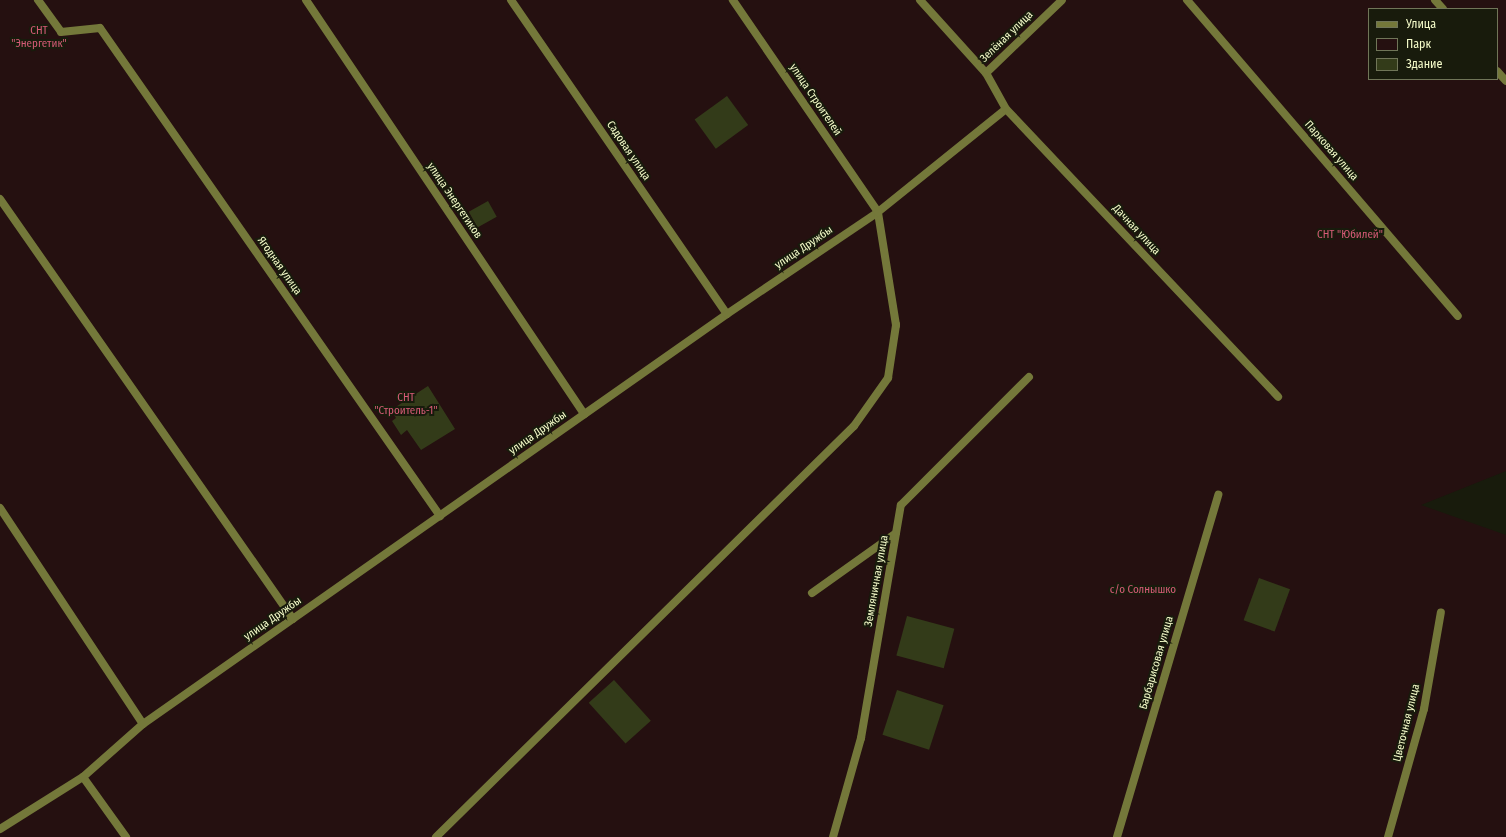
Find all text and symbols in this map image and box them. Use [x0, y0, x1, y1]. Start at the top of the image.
street label: Зелёная улица [978, 8, 1036, 66]
legend [1368, 8, 1498, 80]
text: Улица [1406, 17, 1436, 31]
park label: СНТ "Энергетик" [11, 25, 67, 51]
text: Парк [1406, 37, 1431, 51]
text: Здание [1406, 57, 1442, 71]
street label: улица Строителей [786, 62, 844, 138]
street label: Парковая улица [1301, 118, 1361, 184]
street label: Садовая улица [603, 119, 653, 183]
street label: улица Энергетиков [424, 161, 484, 241]
street label: Дачная улица [1109, 202, 1163, 258]
street label: улица Дружбы [773, 224, 835, 272]
park label: СНТ "Юбилей" [1317, 228, 1383, 242]
street label: Ягодная улица [254, 234, 304, 298]
park label: СНТ "Строитель-1" [374, 392, 438, 418]
street label: улица Дружбы [507, 408, 569, 458]
street label: Земляничная улица [862, 534, 892, 628]
park label: с/о Солнышко [1110, 583, 1176, 597]
street label: улица Дружбы [242, 594, 304, 644]
street label: Барбарисовая улица [1137, 615, 1177, 711]
street label: Цветочная улица [1391, 683, 1423, 763]

